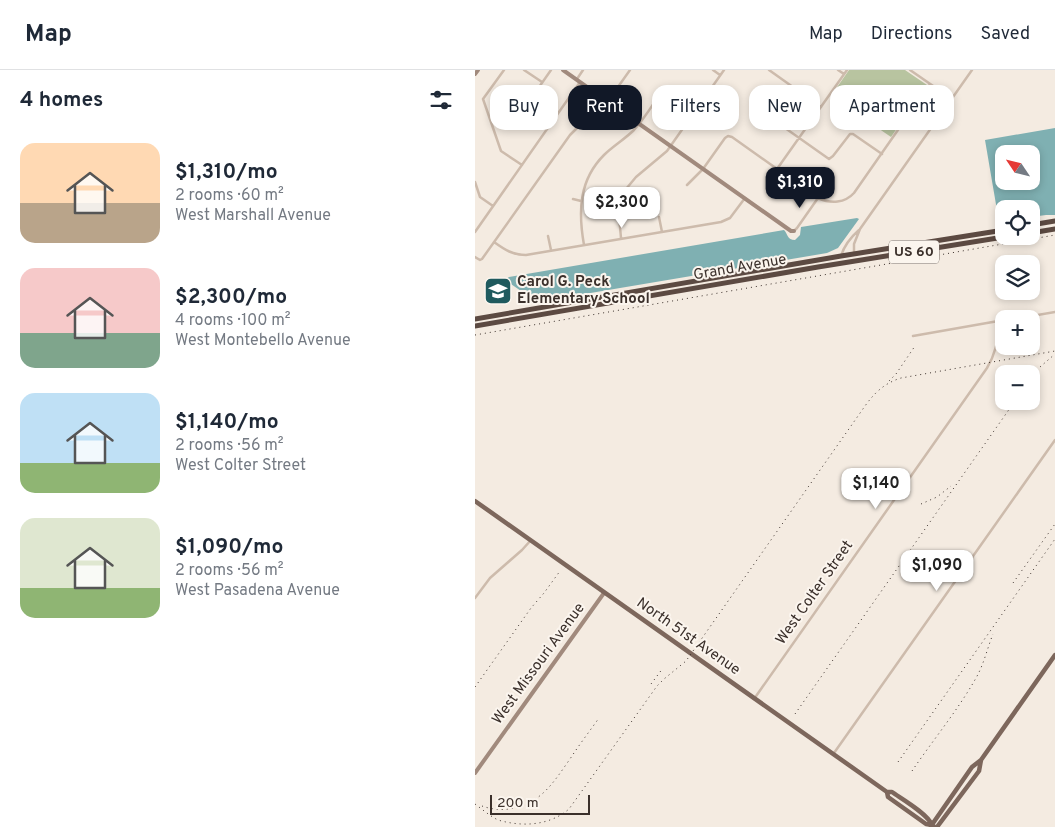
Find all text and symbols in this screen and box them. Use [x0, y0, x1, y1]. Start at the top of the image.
text: Map [25, 20, 72, 50]
text: Map [809, 23, 843, 46]
text: Directions [871, 23, 953, 46]
text: Saved [981, 23, 1030, 46]
chip: Buy [490, 85, 558, 130]
chip: Rent [568, 85, 642, 130]
chip: Filters [652, 85, 739, 130]
chip: New [749, 85, 820, 130]
chip: Apartment [830, 85, 954, 130]
icon: filters [427, 86, 455, 114]
text: 4 homes [20, 87, 103, 114]
north arrow [995, 145, 1040, 190]
map controls [995, 145, 1040, 410]
text: $1,310/mo [175, 159, 278, 186]
icon: home [60, 163, 120, 223]
pin: $1,310 [759, 166, 841, 209]
text: $1,310 [777, 173, 823, 193]
text: 2 rooms · 60 m² [175, 186, 284, 206]
pin: $2,300 [581, 186, 663, 229]
text: $2,300 [595, 193, 649, 213]
button: locate [995, 200, 1040, 245]
text: West Marshall Avenue [175, 206, 331, 226]
road number: US 60 [889, 240, 939, 263]
street label: Grand Avenue [692, 250, 788, 286]
button: layers [995, 255, 1040, 300]
place label: Carol G. Peck Elementary School [517, 273, 650, 309]
school or university icon: Carol G. Peck Elementary School [483, 276, 513, 306]
text: $2,300/mo [175, 284, 287, 311]
icon: home [60, 288, 120, 348]
button: + [995, 310, 1040, 355]
text: 4 rooms · 100 m² [175, 311, 291, 331]
text: West Montebello Avenue [175, 331, 351, 351]
button: − [995, 365, 1040, 410]
text: $1,140/mo [175, 409, 279, 436]
icon: home [60, 413, 120, 473]
text: 2 rooms · 56 m² [175, 436, 284, 456]
text: West Colter Street [175, 456, 306, 476]
pin: $1,140 [835, 468, 917, 510]
text: $1,140 [852, 474, 900, 494]
text: $1,090/mo [175, 534, 284, 561]
street label: West Colter Street [772, 537, 858, 649]
icon: home [60, 538, 120, 598]
pin: $1,090 [896, 550, 978, 592]
text: $1,090 [911, 556, 963, 576]
text: 2 rooms · 56 m² [175, 561, 284, 581]
text: West Pasadena Avenue [175, 581, 340, 601]
street label: North 51st Avenue [632, 594, 744, 680]
street label: West Missouri Avenue [489, 599, 589, 729]
scale bar [490, 792, 590, 815]
text: 200 m [497, 795, 539, 812]

